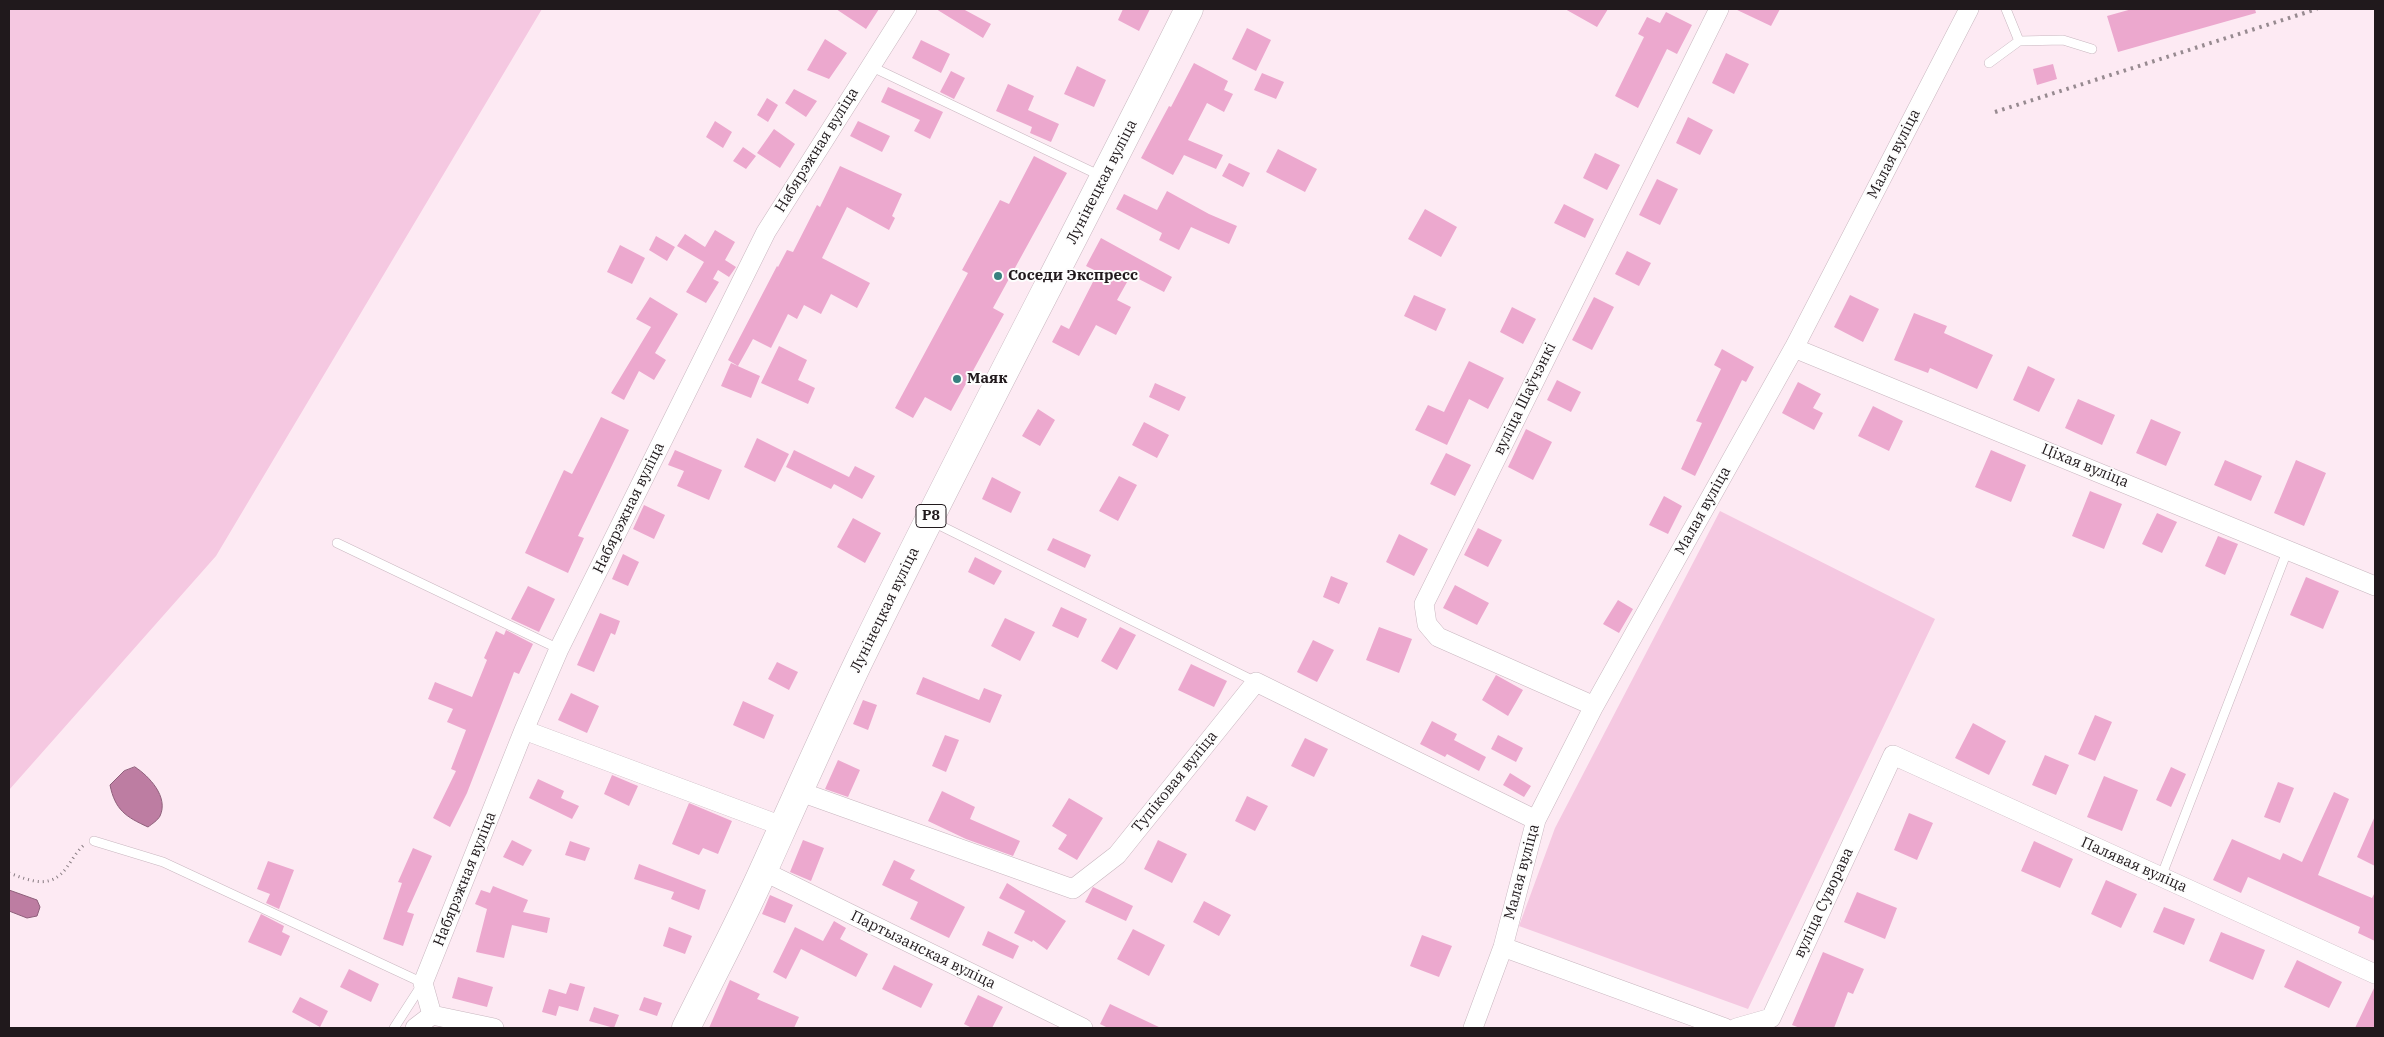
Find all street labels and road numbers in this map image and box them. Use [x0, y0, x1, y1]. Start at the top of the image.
street label: Набярэжная вуліца [771, 84, 863, 216]
street label: Малая вуліца [1864, 106, 1924, 202]
street label: Лунінецкая вуліца [1063, 117, 1141, 247]
street label: вуліца Шаўчэнкі [1490, 340, 1560, 458]
street label: Набярэжная вуліца [589, 440, 669, 576]
street label: Ціхая вуліца [2039, 440, 2131, 492]
street label: Малая вуліца [1671, 464, 1735, 558]
road number: Р8 [916, 504, 946, 528]
street label: Лунінецкая вуліца [847, 544, 923, 676]
street label: Тупіковая вуліца [1128, 727, 1222, 837]
street label: Набярэжная вуліца [430, 809, 500, 949]
street label: Малая вуліца [1501, 822, 1543, 922]
street label: Палявая вуліца [2078, 834, 2190, 896]
street label: вуліца Суворава [1791, 845, 1857, 961]
street label: Партызанская вуліца [848, 907, 998, 993]

